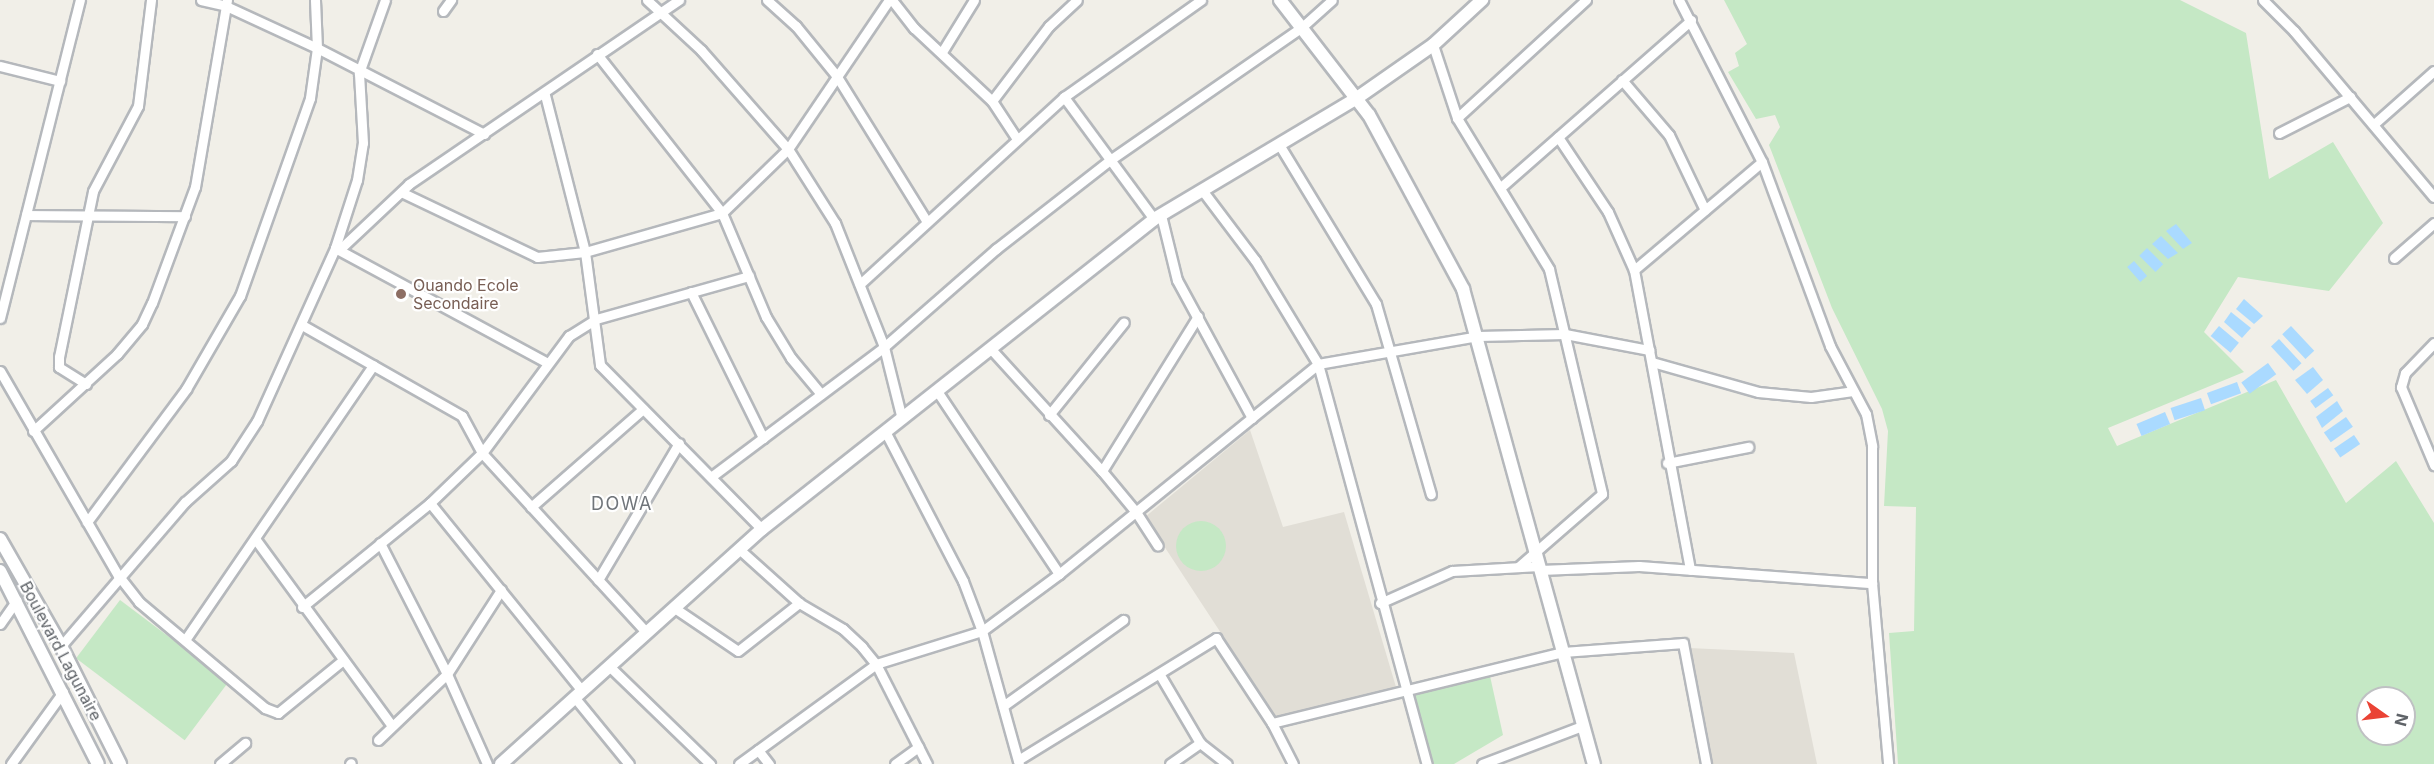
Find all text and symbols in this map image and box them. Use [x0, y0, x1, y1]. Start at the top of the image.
place label: Ouando Ecole Secondaire [413, 275, 519, 313]
marker: Ouando Ecole Secondaire [394, 287, 408, 301]
district label: DOWA [591, 493, 653, 515]
street label: Boulevard Lagunaire [16, 578, 106, 724]
north arrow [2356, 686, 2416, 746]
text: N [2390, 712, 2413, 728]

